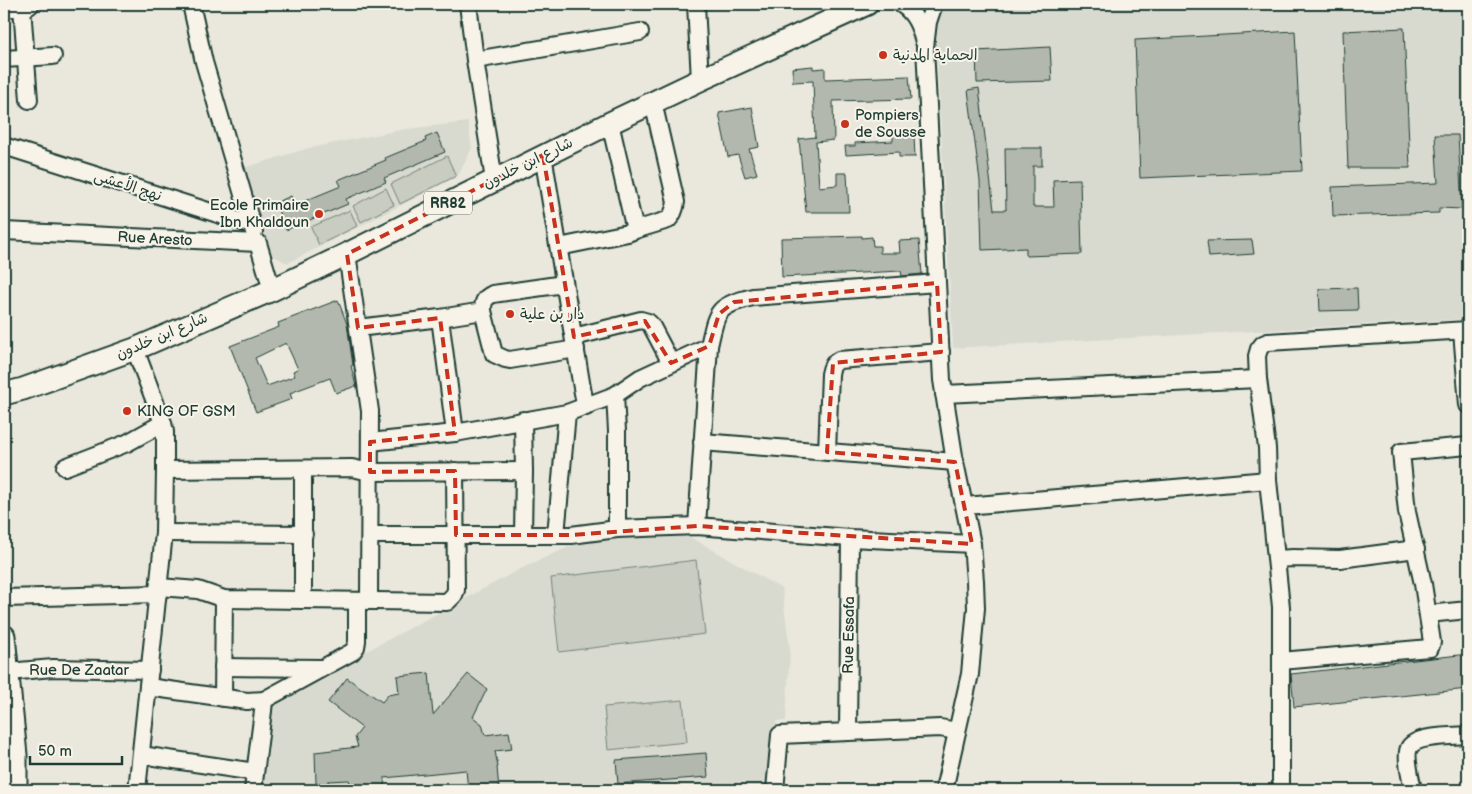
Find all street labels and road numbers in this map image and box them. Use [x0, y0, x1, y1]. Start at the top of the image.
street label: شارع ابن خلدون [480, 133, 576, 193]
street label: نهج الأعشى [92, 165, 164, 206]
road number: RR82 [424, 192, 472, 214]
street label: Rue Aresto [117, 228, 193, 250]
street label: شارع ابن خلدون [113, 308, 211, 364]
street label: Rue Essafa [839, 596, 859, 674]
street label: Rue De Zaatar [29, 661, 130, 680]

